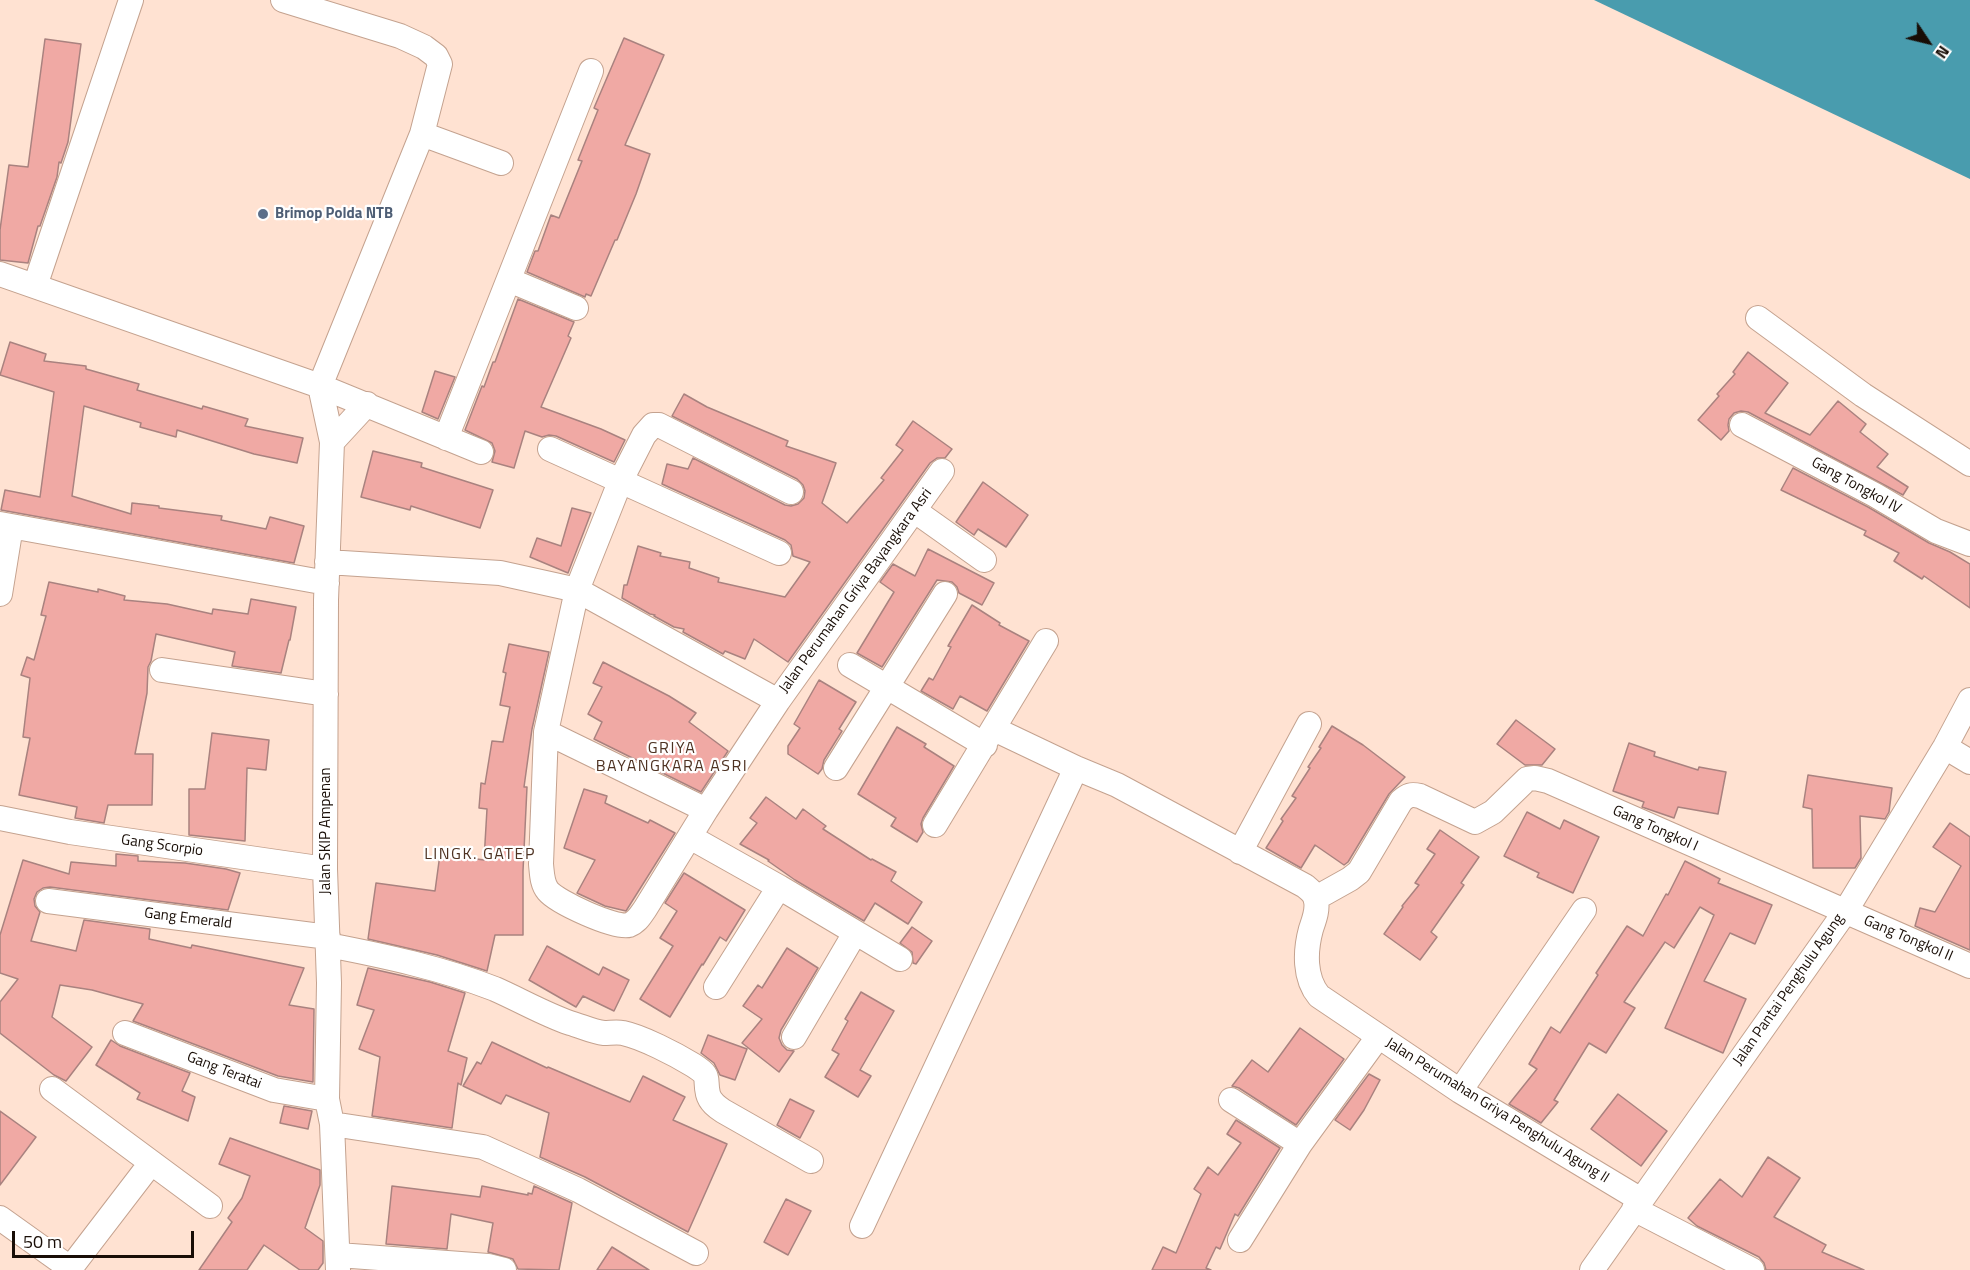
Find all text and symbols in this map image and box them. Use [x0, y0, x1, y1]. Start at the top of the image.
north arrow [1898, 12, 1958, 72]
text: N [1930, 41, 1956, 64]
place label: Brimop Polda NTB [275, 205, 393, 223]
marker: Brimop Polda NTB [256, 207, 270, 221]
street label: Gang Tongkol IV [1808, 454, 1904, 518]
street label: Jalan Perumahan Griya Bayangkara Asri [776, 485, 936, 697]
district label: GRIYA BAYANGKARA ASRI [596, 739, 748, 777]
street label: Jalan SKIP Ampenan [317, 767, 335, 895]
street label: Gang Tongkol I [1610, 802, 1700, 856]
street label: Gang Scorpio [120, 831, 204, 861]
district label: LINGK. GATEP [424, 845, 536, 865]
street label: Gang Emerald [143, 905, 233, 933]
street label: Jalan Pantai Penghulu Agung [1730, 911, 1848, 1069]
street label: Gang Tongkol II [1861, 912, 1955, 966]
street label: Jalan Perumahan Griya Penghulu Agung II [1382, 1034, 1612, 1188]
street label: Gang Teratai [184, 1048, 264, 1094]
scale bar [15, 1219, 196, 1257]
text: 50 m [23, 1228, 62, 1255]

